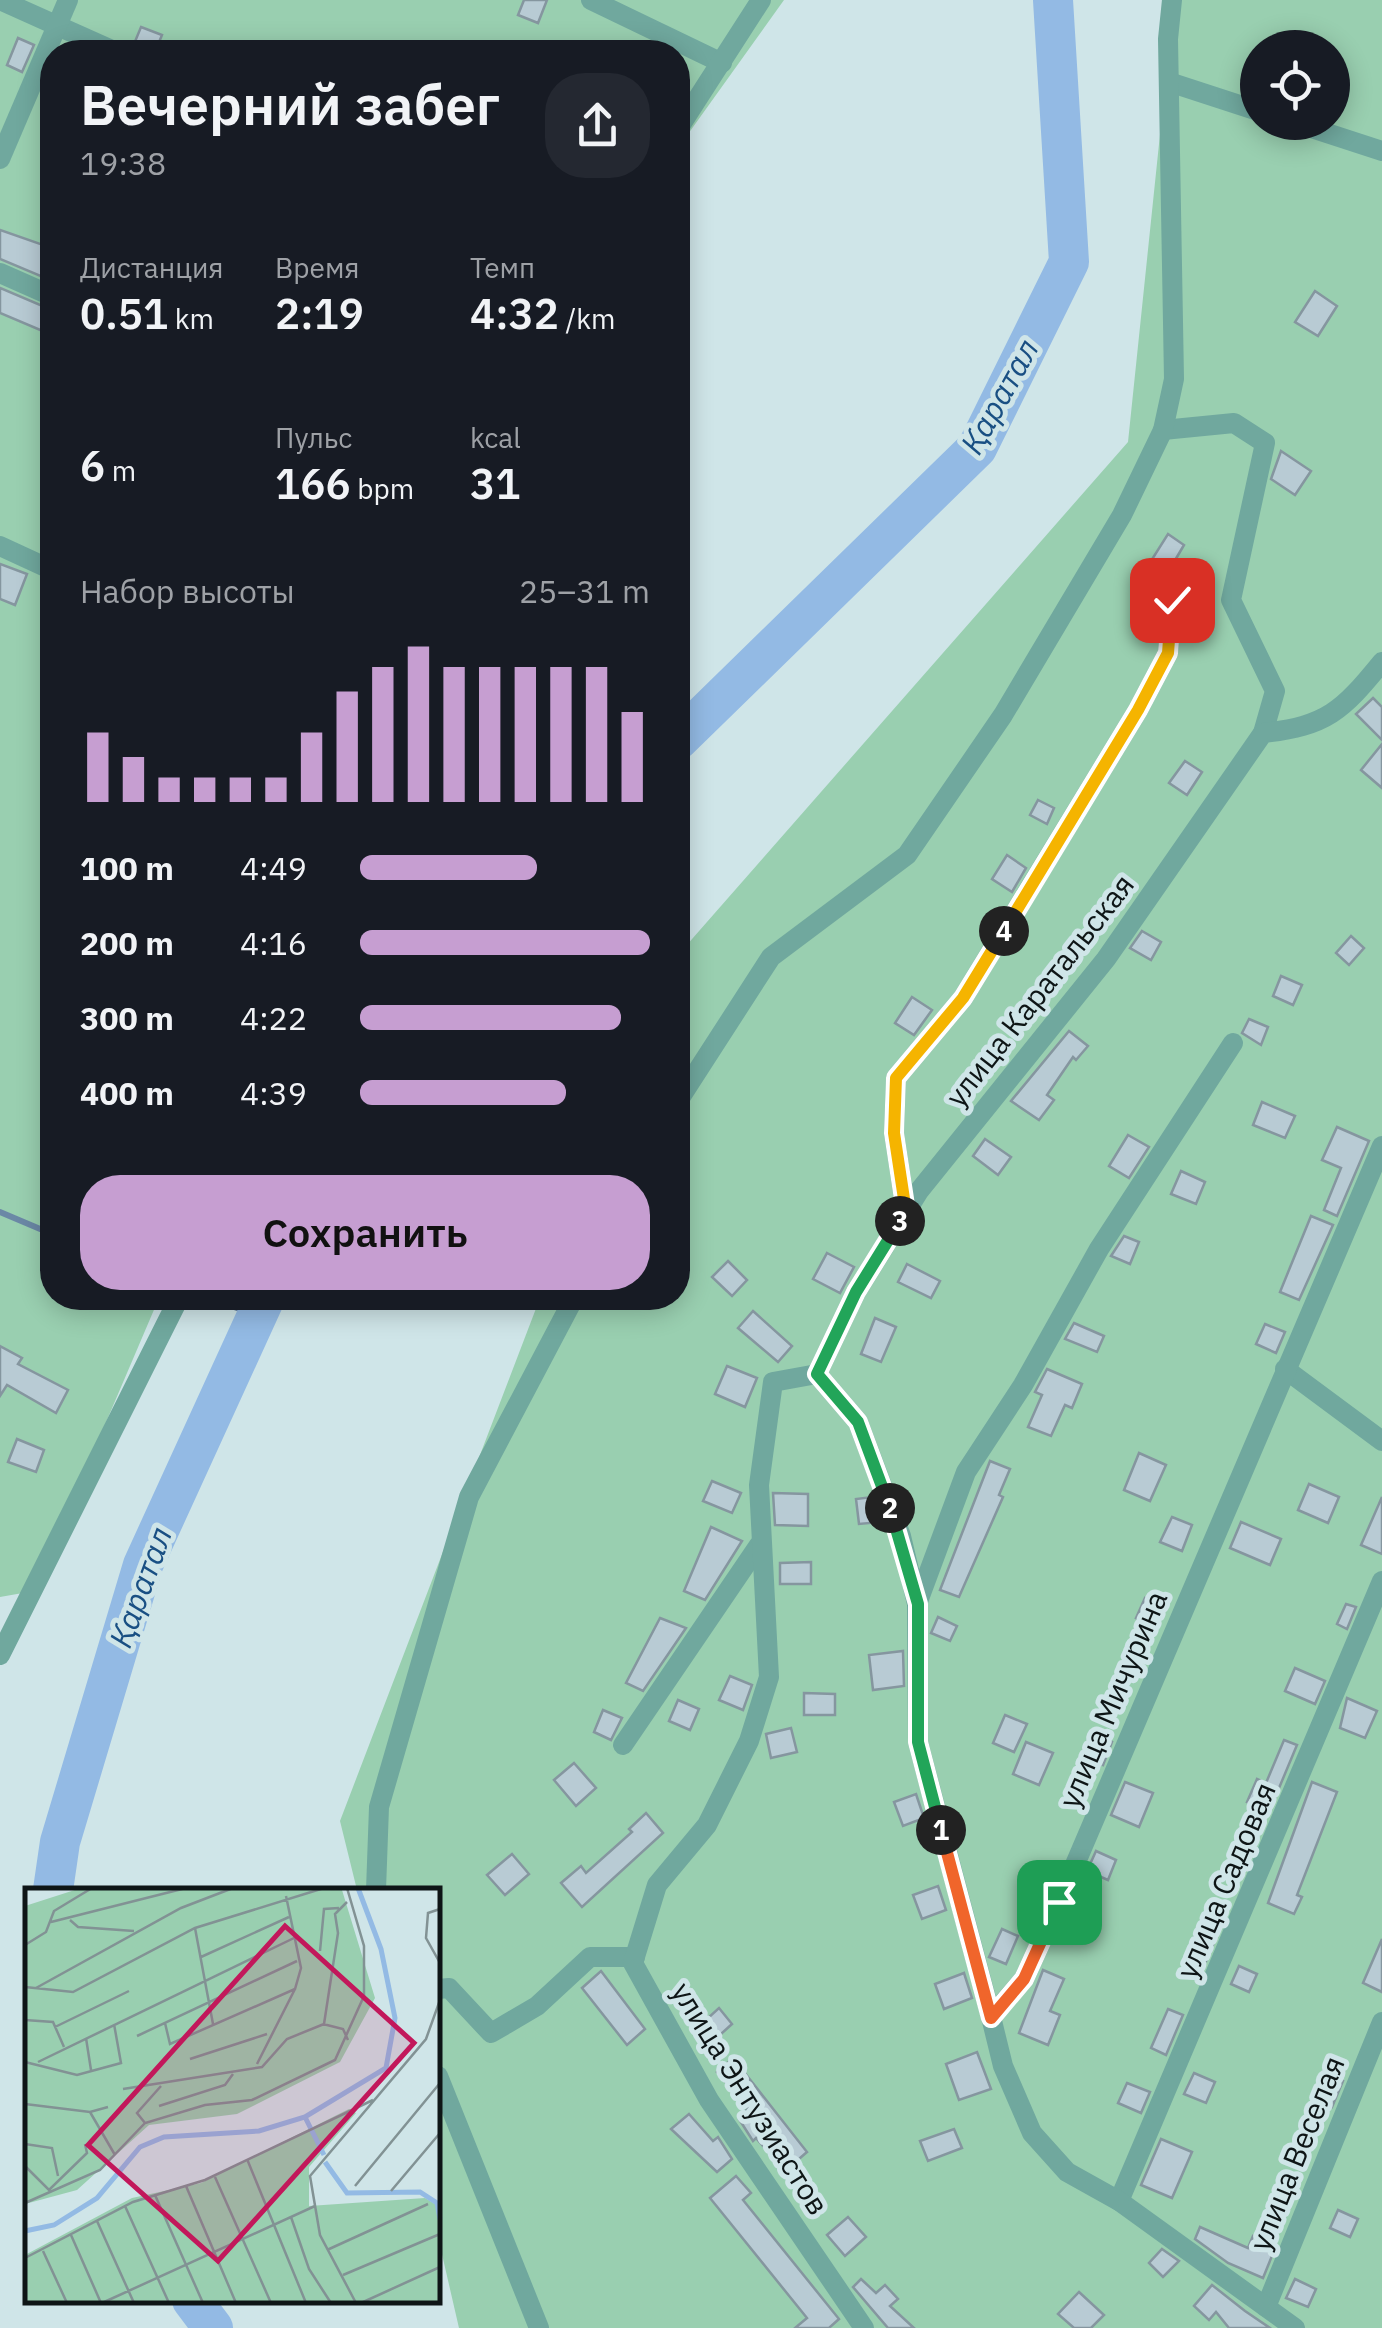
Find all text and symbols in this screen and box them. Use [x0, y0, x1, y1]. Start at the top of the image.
map controls [1240, 30, 1350, 140]
button: locate [1240, 30, 1350, 140]
text: Вечерний забег [80, 69, 500, 140]
button: share [545, 73, 650, 178]
text: 19:38 [80, 142, 166, 184]
text: Дистанция [80, 249, 224, 286]
text: Время [275, 249, 359, 286]
text: Темп [470, 249, 535, 286]
text: 0.51 [80, 286, 168, 341]
text: 2:19 [275, 286, 364, 341]
text: 4:32 [470, 286, 559, 341]
text: km [168, 300, 214, 337]
text: /km [559, 300, 616, 337]
water label: Қаратал [950, 331, 1048, 461]
text: Пульс [275, 419, 352, 456]
text: kcal [470, 419, 521, 456]
text: 6 [80, 438, 105, 493]
text: m [105, 452, 136, 489]
text: 166 [275, 456, 351, 511]
text: 31 [470, 456, 520, 511]
text: bpm [351, 470, 414, 507]
pin [1130, 558, 1215, 643]
text: Набор высоты [80, 570, 295, 612]
text: 25–31 m [519, 570, 650, 612]
icon: check [1145, 573, 1200, 628]
text: 100 m [80, 847, 174, 889]
text: 4:49 [240, 847, 307, 889]
street label: улица Каратальская [936, 866, 1142, 1114]
pin: 4 [979, 906, 1029, 956]
text: 4 [996, 912, 1012, 949]
text: 200 m [80, 922, 174, 964]
text: 4:16 [240, 922, 307, 964]
text: 300 m [80, 997, 174, 1039]
text: 4:22 [240, 997, 307, 1039]
text: 400 m [80, 1072, 174, 1114]
text: 4:39 [240, 1072, 307, 1114]
button: Сохранить [80, 1175, 650, 1290]
pin: 3 [875, 1196, 925, 1246]
text: 3 [892, 1202, 908, 1239]
pin: 2 [865, 1483, 915, 1533]
text: 2 [882, 1489, 898, 1526]
water label: Қаратал [99, 1521, 181, 1653]
street label: улица Мичурина [1049, 1585, 1175, 1813]
street label: улица Садовая [1166, 1776, 1284, 1984]
pin: 1 [916, 1805, 966, 1855]
text: 1 [933, 1811, 949, 1848]
pin [1017, 1860, 1102, 1945]
icon: arrive [1032, 1875, 1087, 1930]
inset map [25, 1888, 440, 2303]
street label: улица Энтузиастов [664, 1974, 838, 2222]
street label: улица Веселая [1239, 2050, 1353, 2256]

